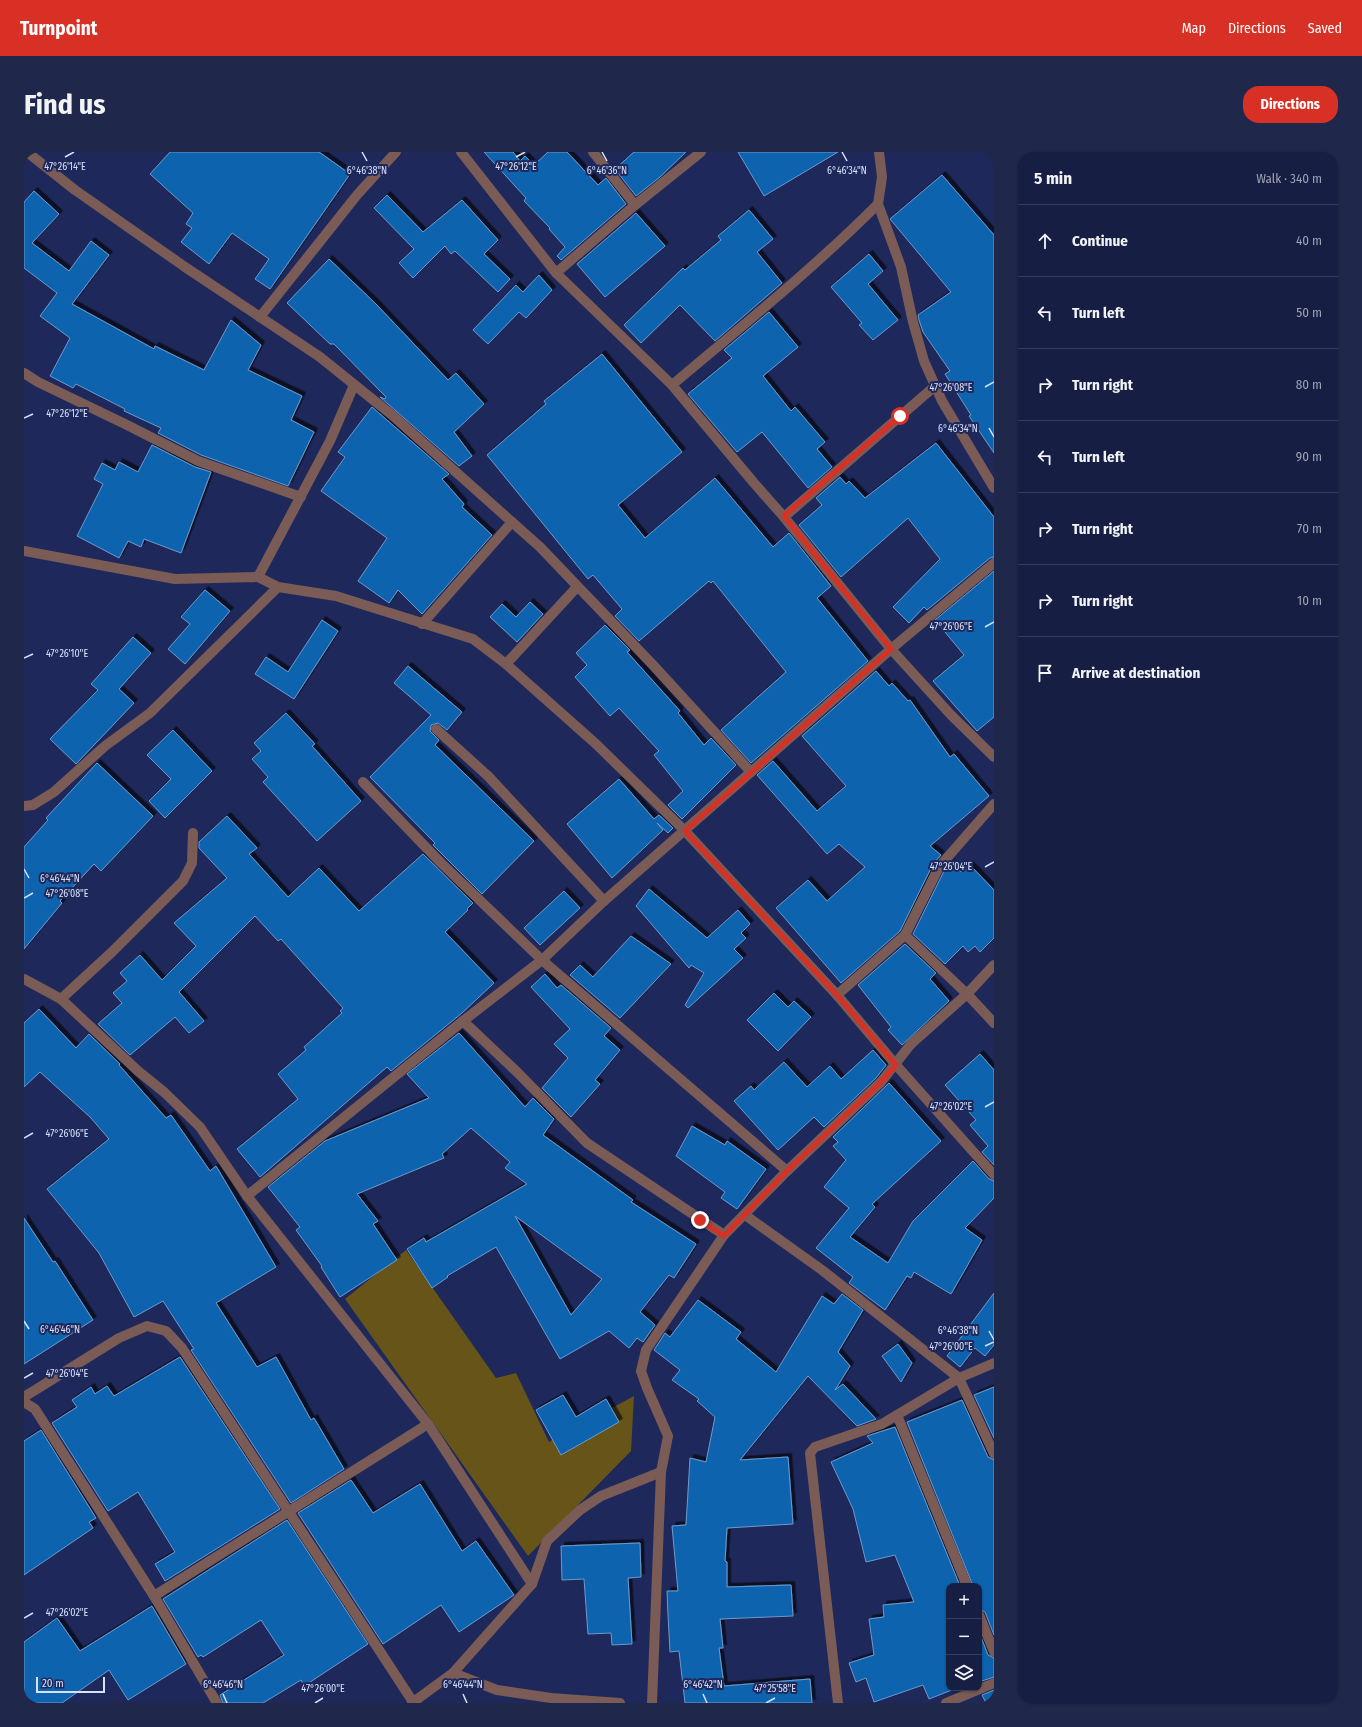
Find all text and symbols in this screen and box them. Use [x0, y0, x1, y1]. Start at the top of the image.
text: Turnpoint [20, 17, 97, 40]
text: Map [1182, 20, 1206, 37]
text: Directions [1228, 20, 1286, 37]
text: Saved [1308, 20, 1342, 37]
button: Directions [1243, 86, 1338, 123]
text: Find us [24, 88, 106, 121]
text: 47°26'14"E [44, 161, 86, 173]
text: 47°26'12"E [495, 161, 537, 173]
text: 6°46'38"N [347, 165, 387, 177]
text: 6°46'36"N [587, 165, 627, 177]
text: 6°46'34"N [827, 165, 867, 177]
text: 5 min [1034, 168, 1072, 189]
text: Walk · 340 m [1256, 171, 1322, 186]
icon: ahead [1034, 230, 1056, 252]
text: Continue [1072, 232, 1128, 250]
text: 40 m [1296, 233, 1322, 248]
icon: left [1034, 302, 1056, 324]
text: Turn left [1072, 304, 1125, 322]
text: 50 m [1296, 305, 1322, 320]
icon: right [1034, 374, 1056, 396]
text: Turn right [1072, 376, 1133, 394]
text: 80 m [1296, 377, 1322, 392]
text: 47°26'08"E [929, 382, 973, 394]
route start [891, 407, 909, 425]
text: 47°26'12"E [46, 408, 88, 420]
text: 6°46'34"N [938, 423, 978, 435]
icon: left [1034, 446, 1056, 468]
text: Turn left [1072, 448, 1125, 466]
text: 90 m [1296, 449, 1322, 464]
icon: right [1034, 518, 1056, 540]
text: Turn right [1072, 520, 1133, 538]
text: 70 m [1297, 521, 1322, 536]
icon: right [1034, 590, 1056, 612]
text: Turn right [1072, 592, 1133, 610]
text: 10 m [1297, 593, 1322, 608]
text: 47°26'06"E [929, 621, 973, 633]
text: 47°26'10"E [46, 648, 88, 660]
icon: arrive [1034, 662, 1056, 684]
text: Arrive at destination [1072, 664, 1200, 682]
text: 47°26'04"E [930, 861, 973, 873]
text: 6°46'44"N [40, 873, 80, 885]
text: 47°26'08"E [45, 888, 89, 900]
text: 47°26'02"E [930, 1101, 973, 1113]
text: 47°26'06"E [45, 1128, 89, 1140]
route end [691, 1211, 709, 1229]
text: 6°46'46"N [40, 1324, 80, 1336]
text: 6°46'38"N [938, 1325, 978, 1337]
text: 47°26'00"E [929, 1341, 973, 1353]
text: 47°26'04"E [46, 1368, 89, 1380]
map controls [946, 1583, 982, 1691]
button: + [946, 1583, 982, 1619]
text: 47°26'02"E [46, 1607, 89, 1619]
button: − [946, 1619, 982, 1655]
button: layers [946, 1655, 982, 1691]
scale bar [36, 1675, 105, 1694]
text: 20 m [42, 1677, 64, 1690]
text: 6°46'46"N [203, 1679, 243, 1691]
text: 6°46'44"N [443, 1679, 483, 1691]
text: 6°46'42"N [683, 1679, 723, 1691]
text: 47°26'00"E [301, 1683, 345, 1695]
text: 47°25'58"E [754, 1683, 796, 1695]

